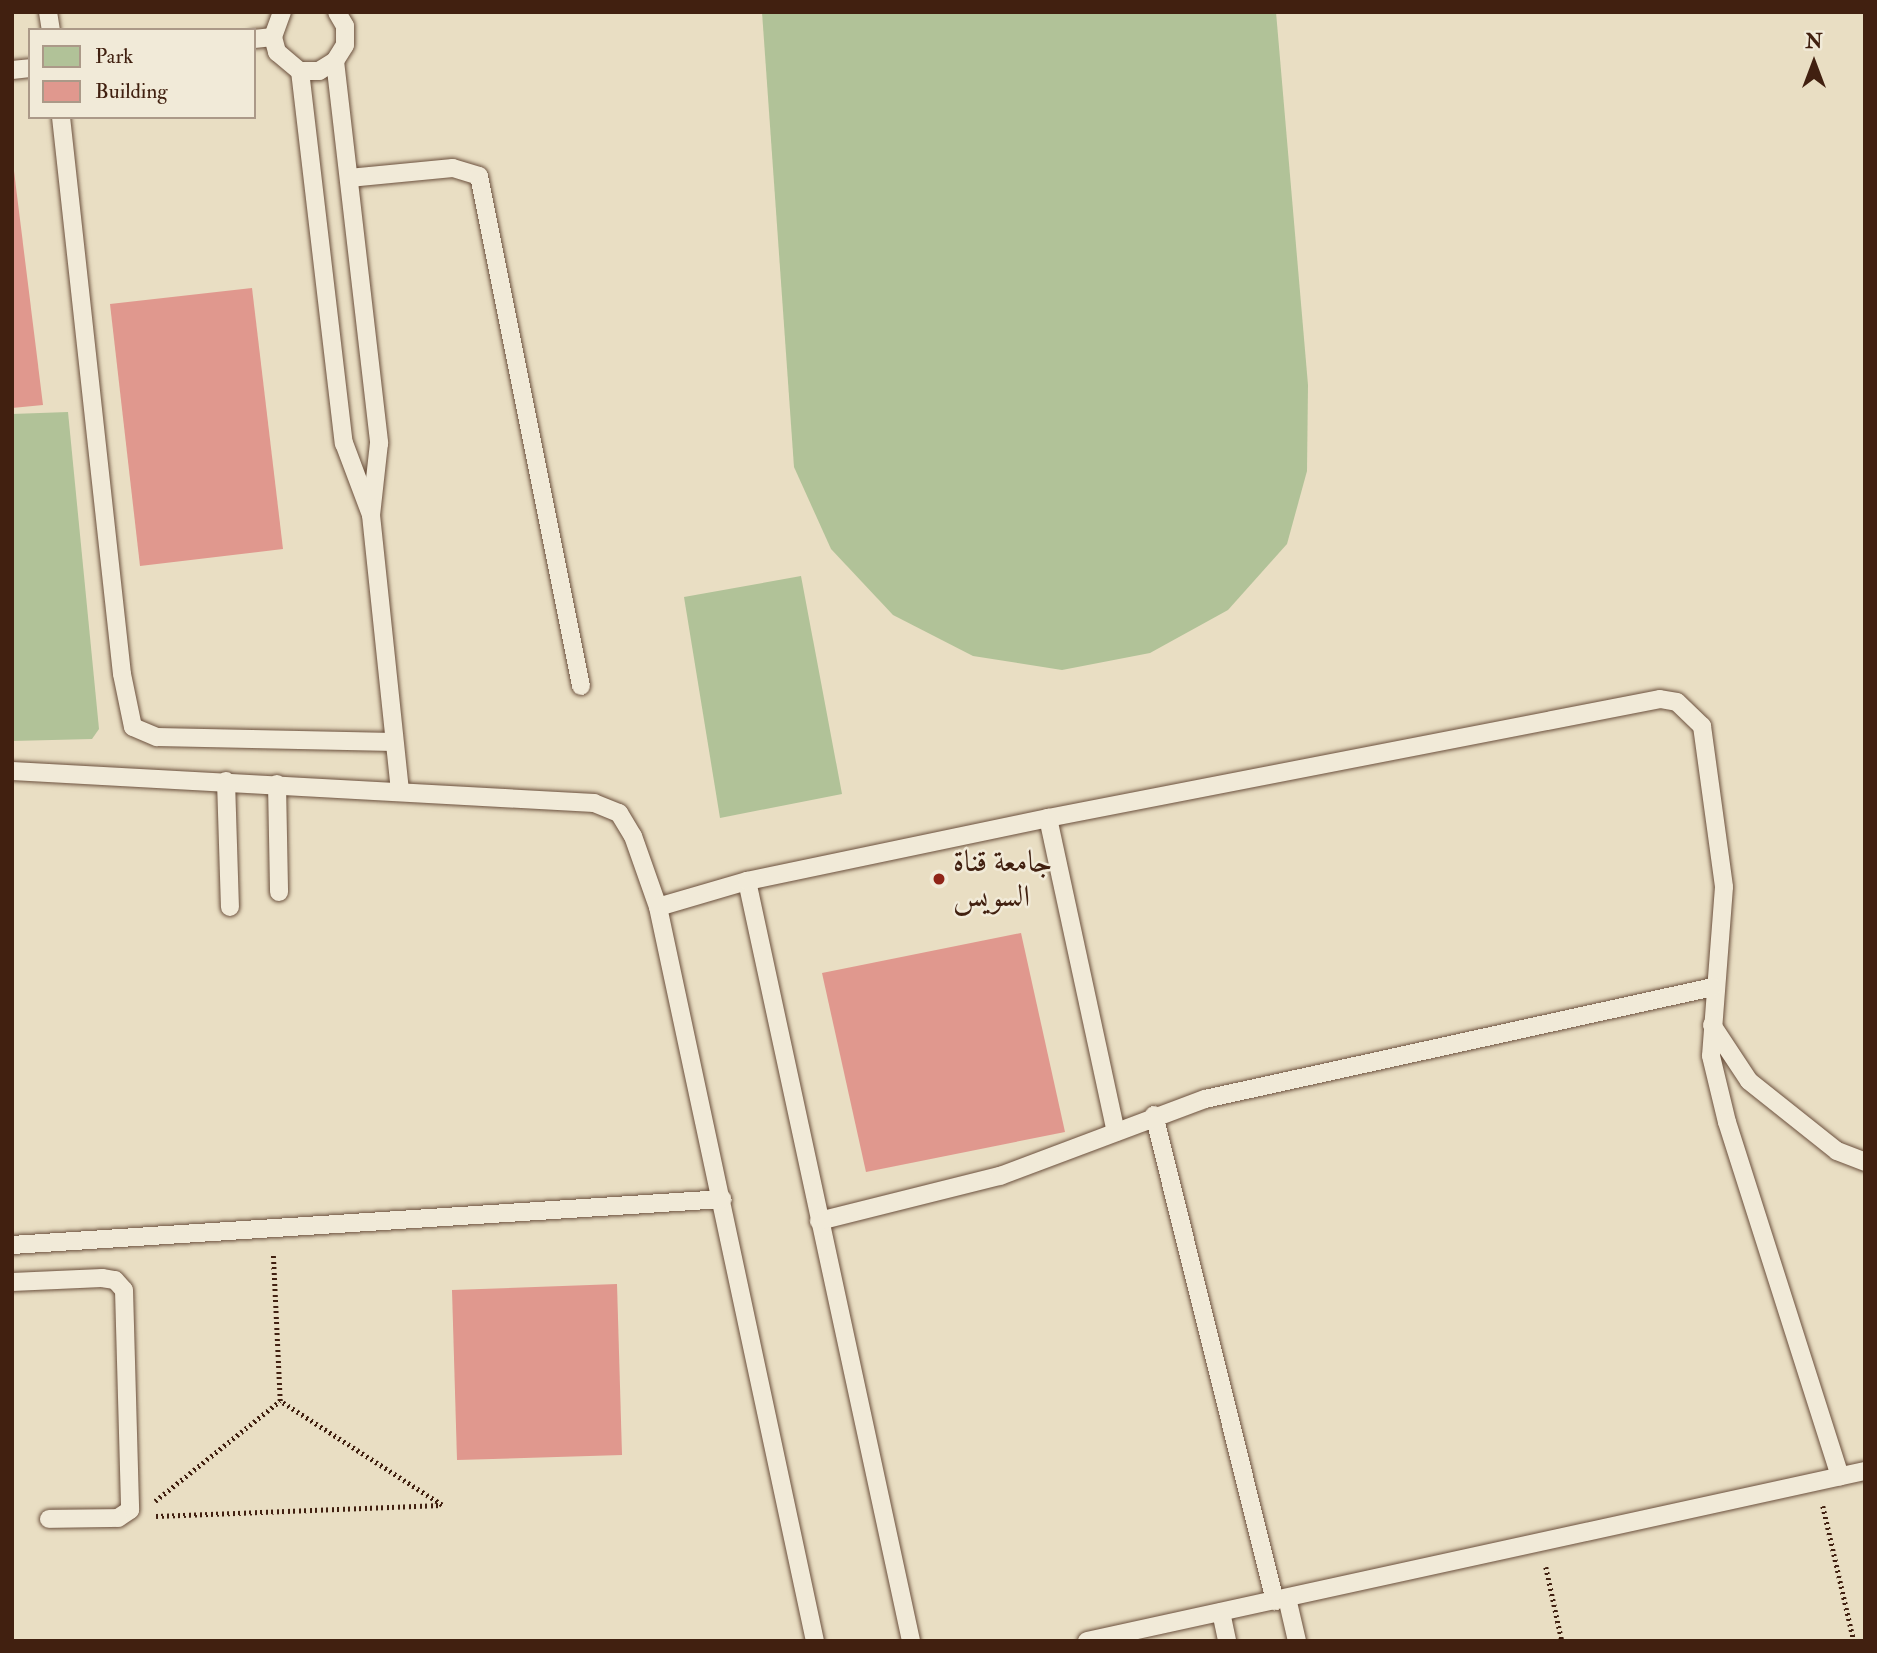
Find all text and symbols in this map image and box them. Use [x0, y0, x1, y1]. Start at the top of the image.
legend [28, 28, 256, 119]
north arrow [1779, 28, 1849, 98]
text: N [1805, 30, 1823, 54]
text: Park [95, 43, 133, 70]
text: Building [95, 78, 168, 105]
place label: جامعة قناة السويس [953, 844, 1052, 914]
marker: جامعة قناة السويس [931, 871, 947, 887]

